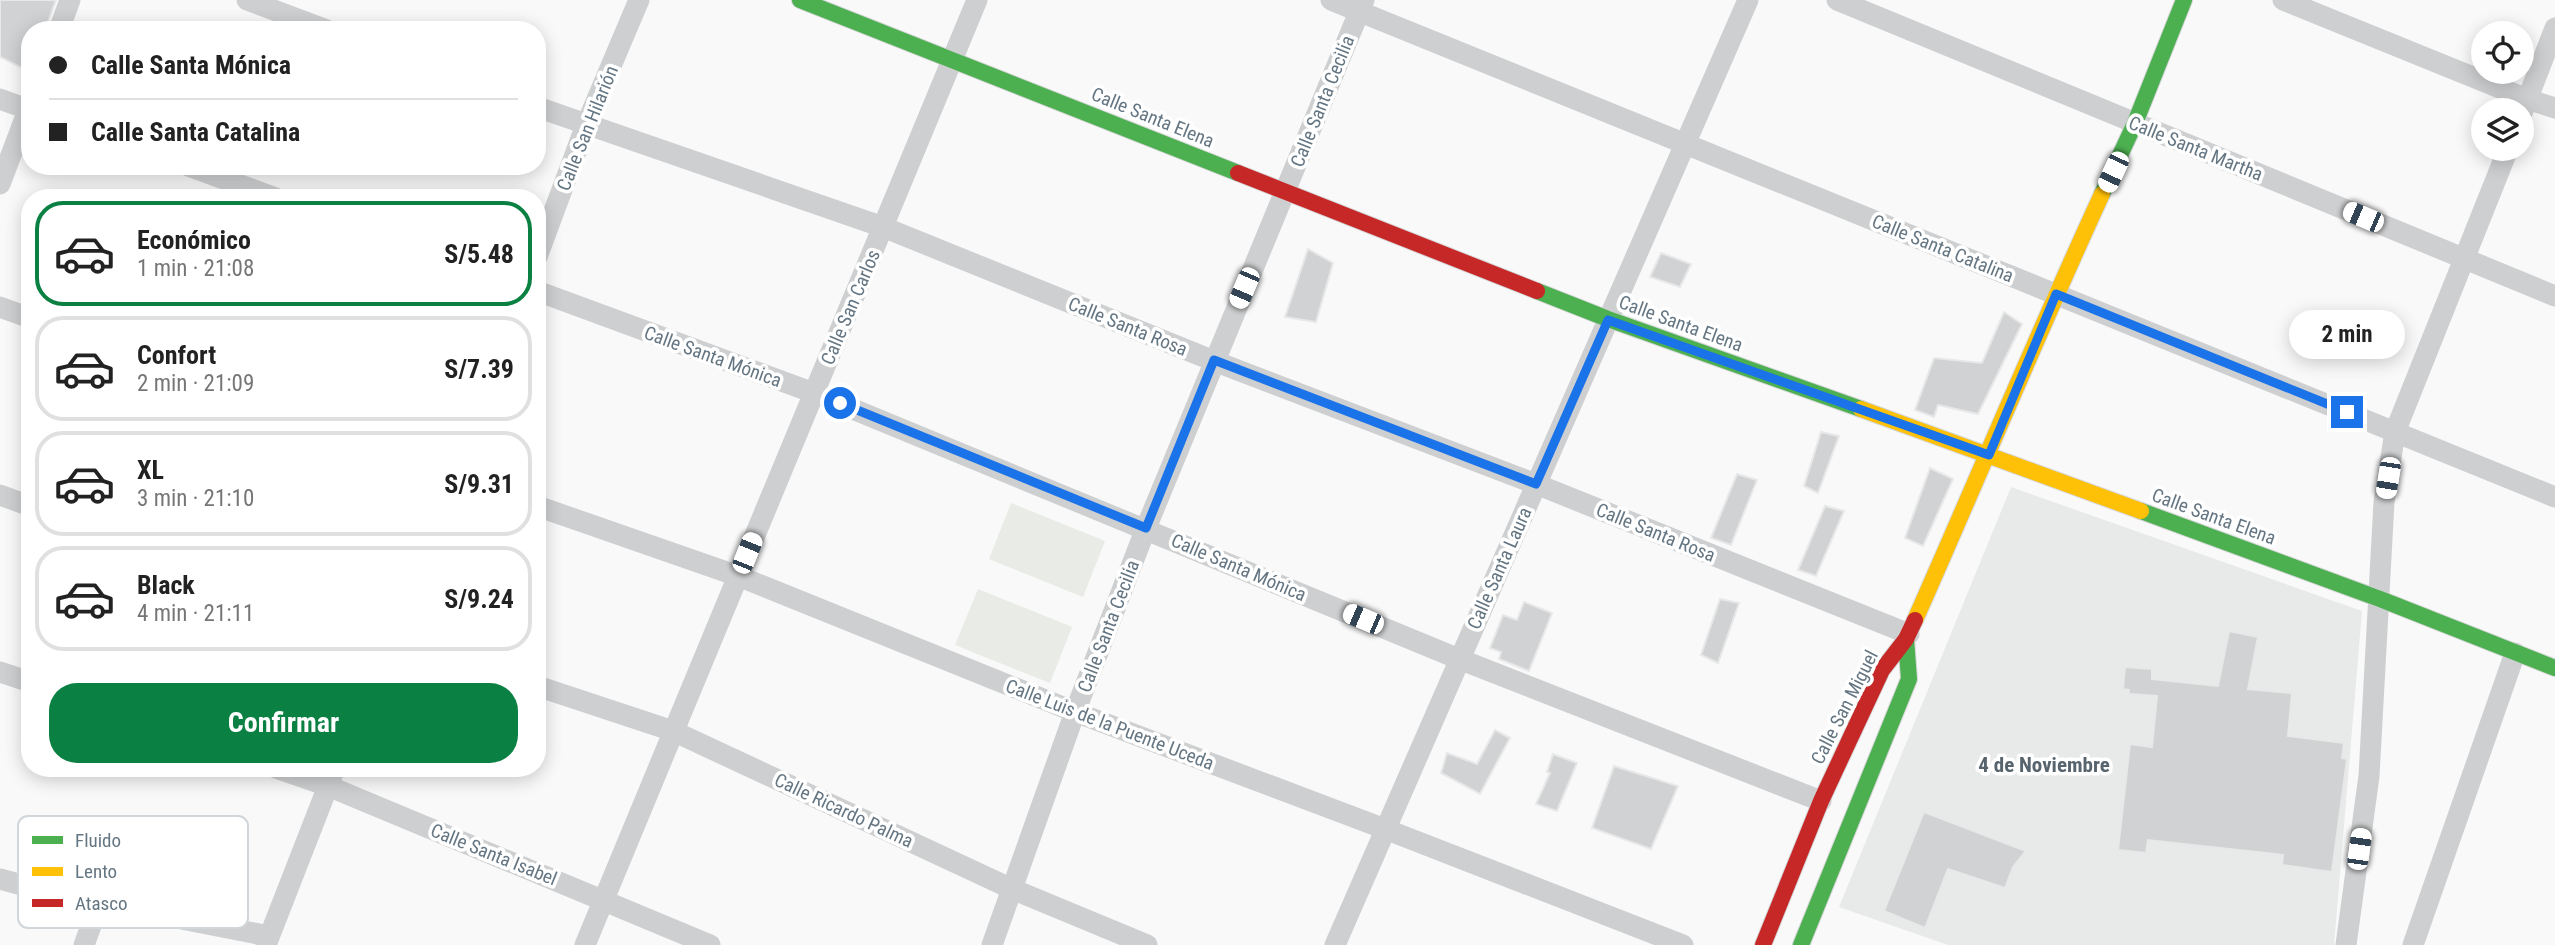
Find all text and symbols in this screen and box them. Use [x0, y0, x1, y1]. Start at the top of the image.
map controls [2471, 21, 2534, 161]
button: locate [2471, 21, 2534, 84]
street label: Calle Santa Cecilia [1286, 32, 1359, 170]
text: Calle Santa Mónica [91, 50, 291, 80]
street label: Calle San Hilarión [552, 62, 623, 194]
street label: Calle Santa Elena [1088, 82, 1217, 152]
button: layers [2471, 98, 2534, 161]
street label: Calle Santa Martha [2125, 111, 2266, 186]
text: Calle Santa Catalina [91, 117, 300, 147]
car [2095, 149, 2132, 195]
car [2340, 199, 2387, 235]
street label: Calle Santa Catalina [1869, 210, 2017, 287]
icon: car [53, 222, 116, 285]
text: Económico [137, 225, 251, 255]
text: S/5.48 [444, 239, 514, 269]
street label: Calle San Carlos [816, 246, 885, 368]
text: 1 min · 21:08 [137, 255, 254, 282]
car [1227, 265, 1262, 311]
street label: Calle Santa Elena [1616, 290, 1746, 357]
street label: Calle Santa Rosa [1065, 292, 1191, 361]
callout: 2 min [2289, 310, 2405, 360]
street label: Calle Santa Mónica [641, 321, 785, 392]
text: 2 min [2321, 321, 2373, 348]
icon: car [53, 337, 116, 400]
text: Confort [137, 340, 216, 370]
text: S/7.39 [444, 354, 514, 384]
text: 2 min · 21:09 [137, 370, 254, 397]
route start [824, 387, 856, 419]
route end [2331, 396, 2363, 428]
icon: car [53, 452, 116, 515]
text: XL [137, 455, 164, 485]
car [2375, 456, 2402, 500]
text: S/9.31 [444, 469, 514, 499]
street label: Calle Santa Elena [2149, 483, 2279, 550]
text: 3 min · 21:10 [137, 485, 254, 512]
street label: Calle Santa Rosa [1593, 498, 1719, 567]
street label: Calle Santa Laura [1462, 504, 1537, 633]
street label: Calle Santa Mónica [1168, 529, 1310, 606]
car [730, 530, 765, 576]
street label: Calle Santa Cecilia [1073, 557, 1144, 696]
icon: car [53, 567, 116, 630]
text: Black [137, 570, 195, 600]
text: S/9.24 [444, 584, 514, 614]
text: 4 min · 21:11 [137, 600, 254, 627]
car [1340, 601, 1387, 637]
street label: Calle San Miguel [1806, 646, 1883, 768]
street label: Calle Luis de la Puente Uceda [1002, 674, 1217, 775]
button: Confirmar [49, 683, 518, 763]
district label: 4 de Noviembre [1978, 753, 2110, 777]
street label: Calle Ricardo Palma [771, 768, 917, 853]
legend [18, 816, 248, 928]
street label: Calle Santa Isabel [427, 819, 560, 890]
car [2346, 827, 2373, 871]
text: Fluido [75, 829, 121, 852]
text: Lento [75, 860, 117, 883]
text: Atasco [75, 892, 128, 915]

